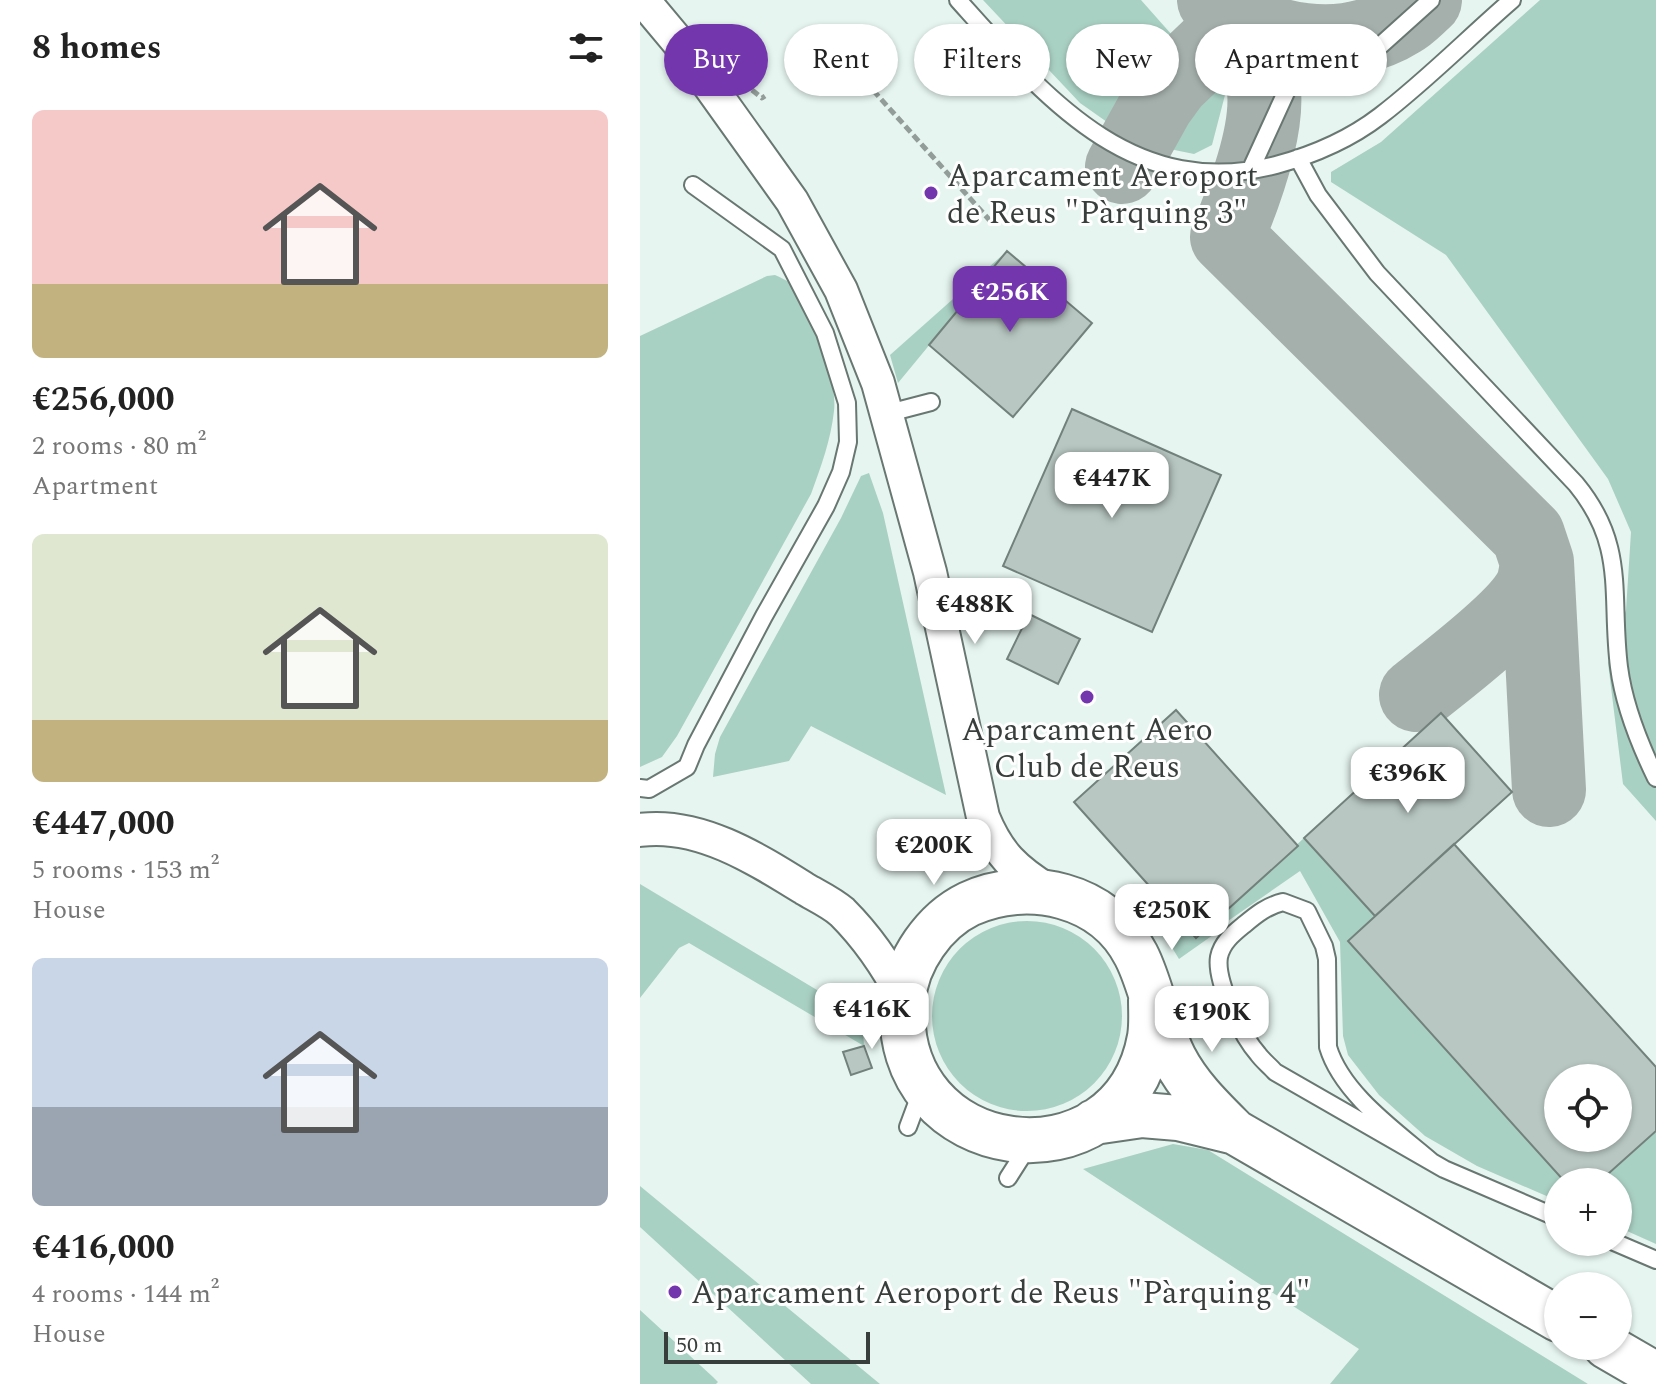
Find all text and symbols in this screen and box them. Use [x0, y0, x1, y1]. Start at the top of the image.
text: 8 homes [32, 22, 162, 74]
chip: Buy [664, 24, 768, 96]
chip: Rent [784, 24, 898, 96]
chip: Filters [914, 24, 1050, 96]
chip: New [1066, 24, 1179, 96]
chip: Apartment [1195, 24, 1387, 96]
icon: filters [564, 26, 608, 70]
place label: Aparcament Aeroport de Reus "Pàrquing 3" [947, 152, 1258, 238]
icon: home [248, 162, 392, 306]
marker: Aparcament Aeroport de Reus "Pàrquing 3" [922, 184, 940, 202]
pin: €256K [954, 266, 1066, 334]
text: €256K [971, 272, 1049, 312]
text: €256,000 [32, 374, 175, 426]
text: 2 rooms · 80 m² [32, 426, 206, 466]
pin: €447K [1056, 452, 1168, 520]
text: €447K [1073, 458, 1151, 498]
text: Apartment [32, 466, 158, 506]
pin: €488K [919, 578, 1031, 646]
text: €488K [936, 584, 1014, 624]
icon: home [248, 586, 392, 730]
marker: Aparcament Aero Club de Reus [1078, 688, 1096, 706]
place label: Aparcament Aero Club de Reus [961, 706, 1213, 792]
pin: €396K [1352, 747, 1464, 815]
text: €396K [1369, 753, 1447, 793]
text: €447,000 [32, 798, 175, 850]
pin: €200K [878, 819, 990, 887]
text: €200K [895, 825, 973, 865]
text: 5 rooms · 153 m² [32, 850, 219, 890]
pin: €250K [1116, 884, 1228, 952]
text: House [32, 890, 106, 930]
text: €250K [1133, 890, 1211, 930]
pin: €416K [816, 983, 928, 1051]
pin: €190K [1156, 986, 1268, 1054]
text: €416K [833, 989, 911, 1029]
text: €190K [1173, 992, 1251, 1032]
icon: home [248, 1010, 392, 1154]
map controls [1544, 1064, 1632, 1360]
button: locate [1544, 1064, 1632, 1152]
button: + [1544, 1168, 1632, 1256]
text: €416,000 [32, 1222, 175, 1274]
place label: Aparcament Aeroport de Reus "Pàrquing 4" [691, 1269, 1311, 1318]
button: − [1544, 1272, 1632, 1360]
text: 4 rooms · 144 m² [32, 1274, 219, 1314]
marker: Aparcament Aeroport de Reus "Pàrquing 4" [666, 1283, 684, 1301]
text: House [32, 1314, 106, 1354]
scale bar [664, 1328, 870, 1364]
text: 50 m [676, 1329, 722, 1362]

